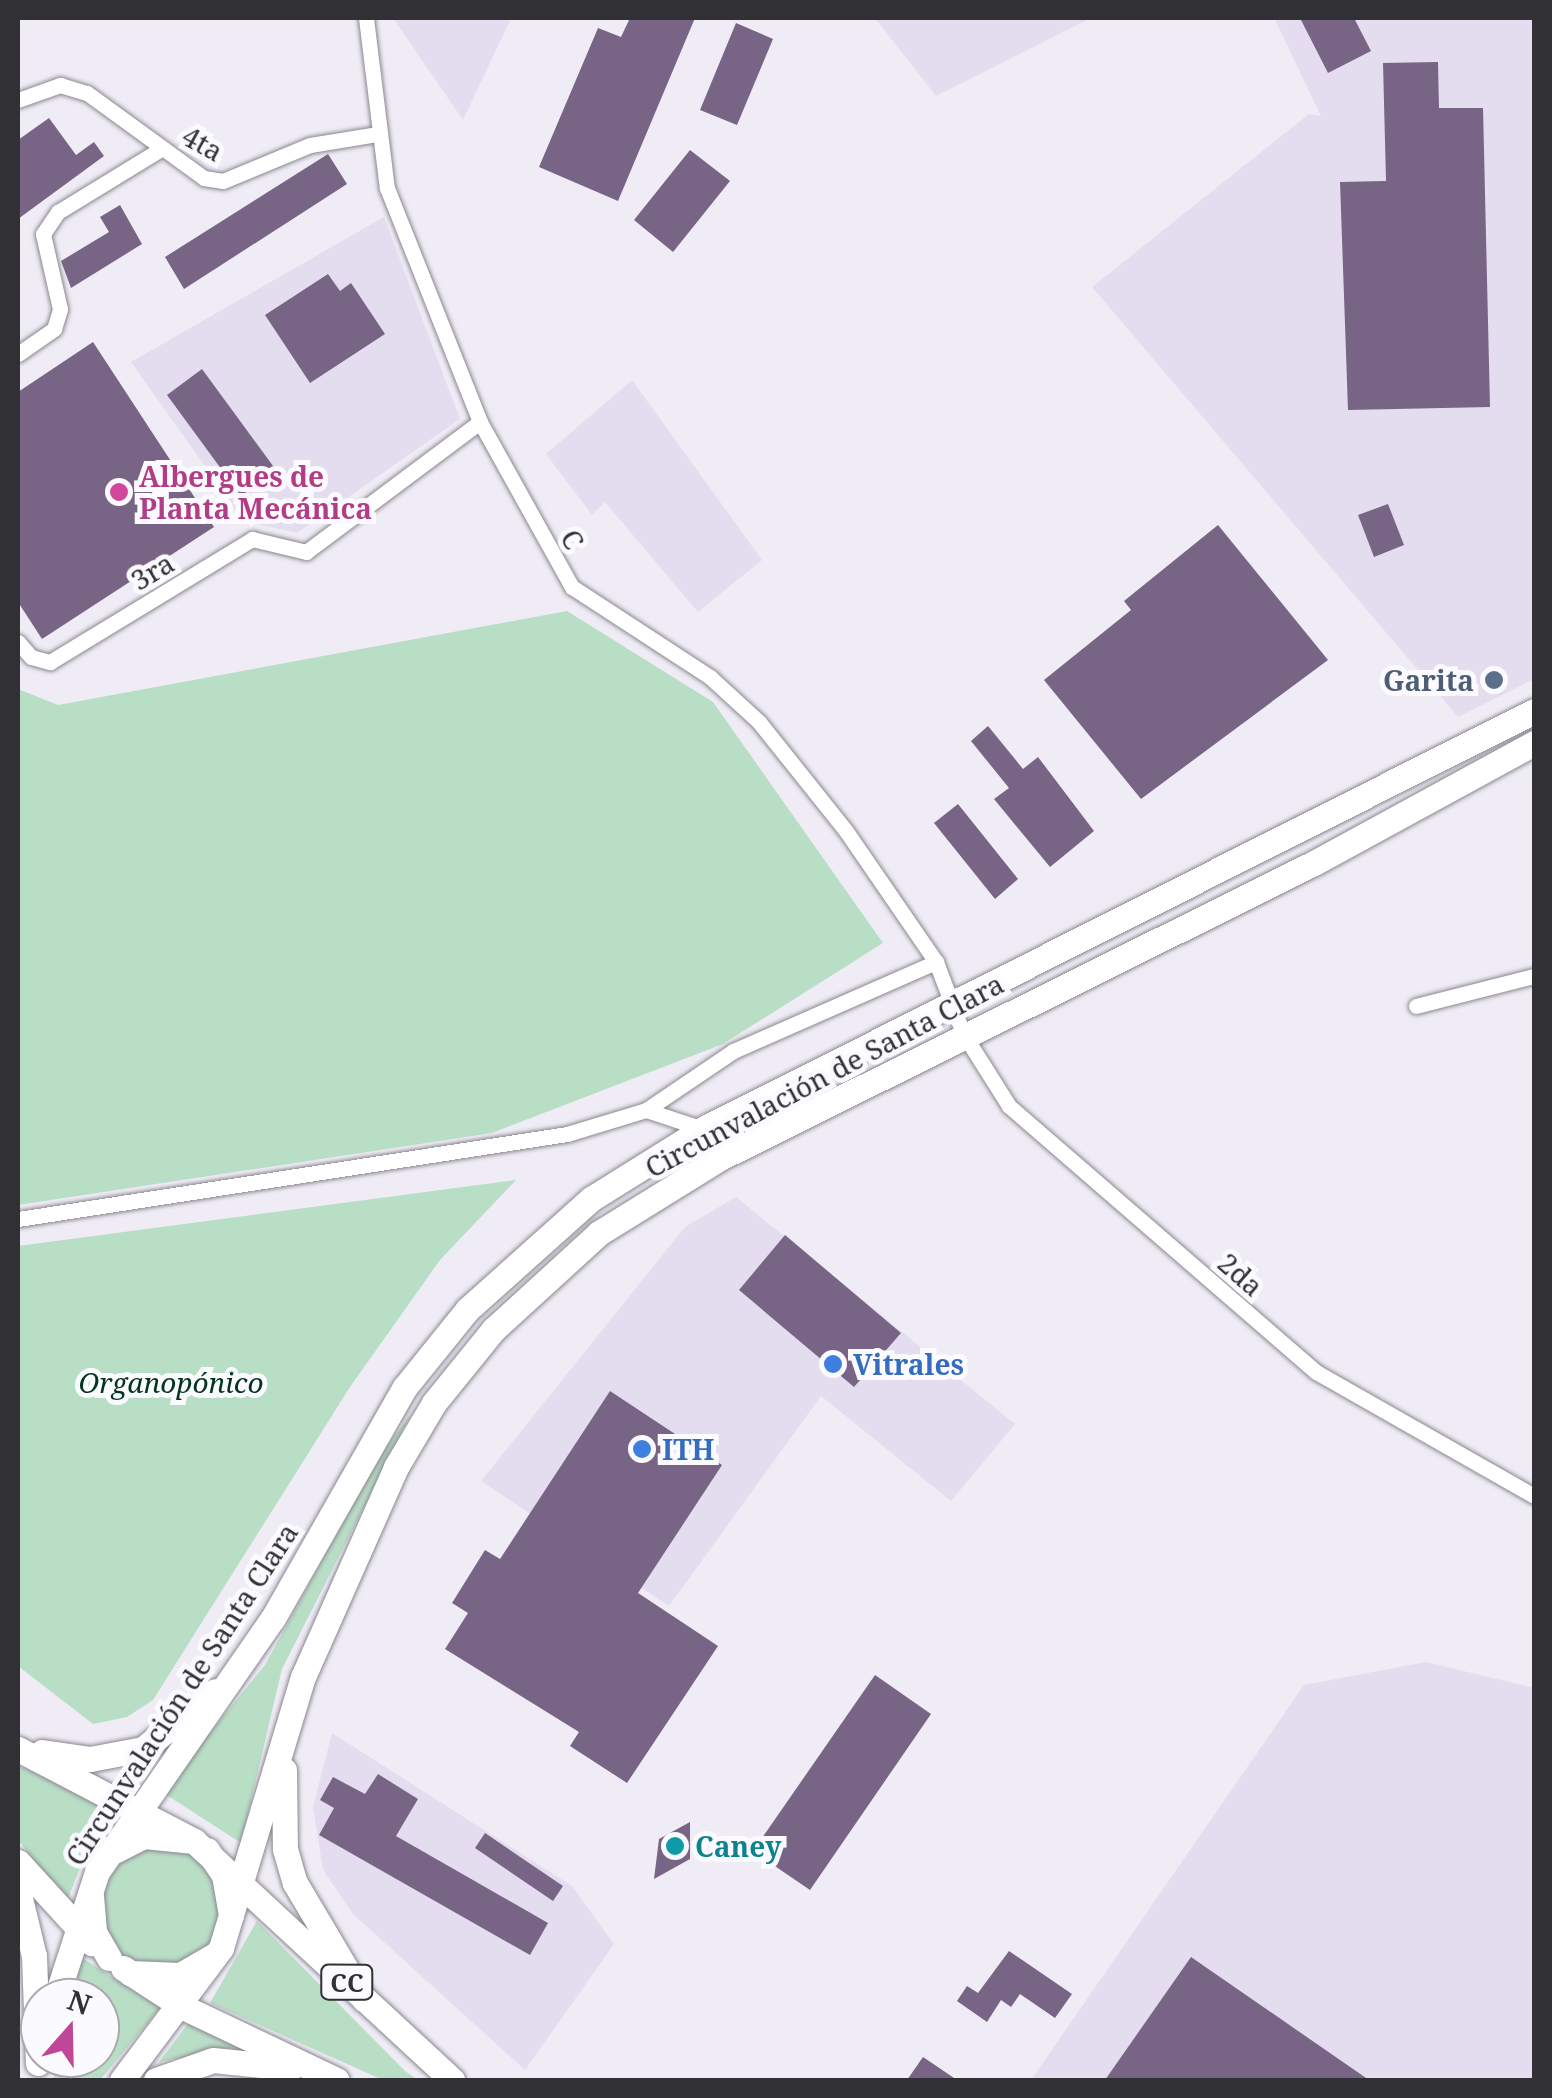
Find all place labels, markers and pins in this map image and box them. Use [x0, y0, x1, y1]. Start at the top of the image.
place label: Albergues de Planta Mecánica [139, 459, 372, 525]
marker: Albergues de Planta Mecánica [108, 481, 130, 503]
place label: Garita [1383, 663, 1474, 697]
marker: Garita [1483, 669, 1505, 691]
place label: Vitrales [853, 1347, 964, 1381]
marker: Vitrales [822, 1353, 844, 1375]
place label: ITH [662, 1432, 714, 1466]
marker: ITH [631, 1438, 653, 1460]
place label: Caney [695, 1829, 781, 1863]
marker: Caney [664, 1835, 686, 1857]

